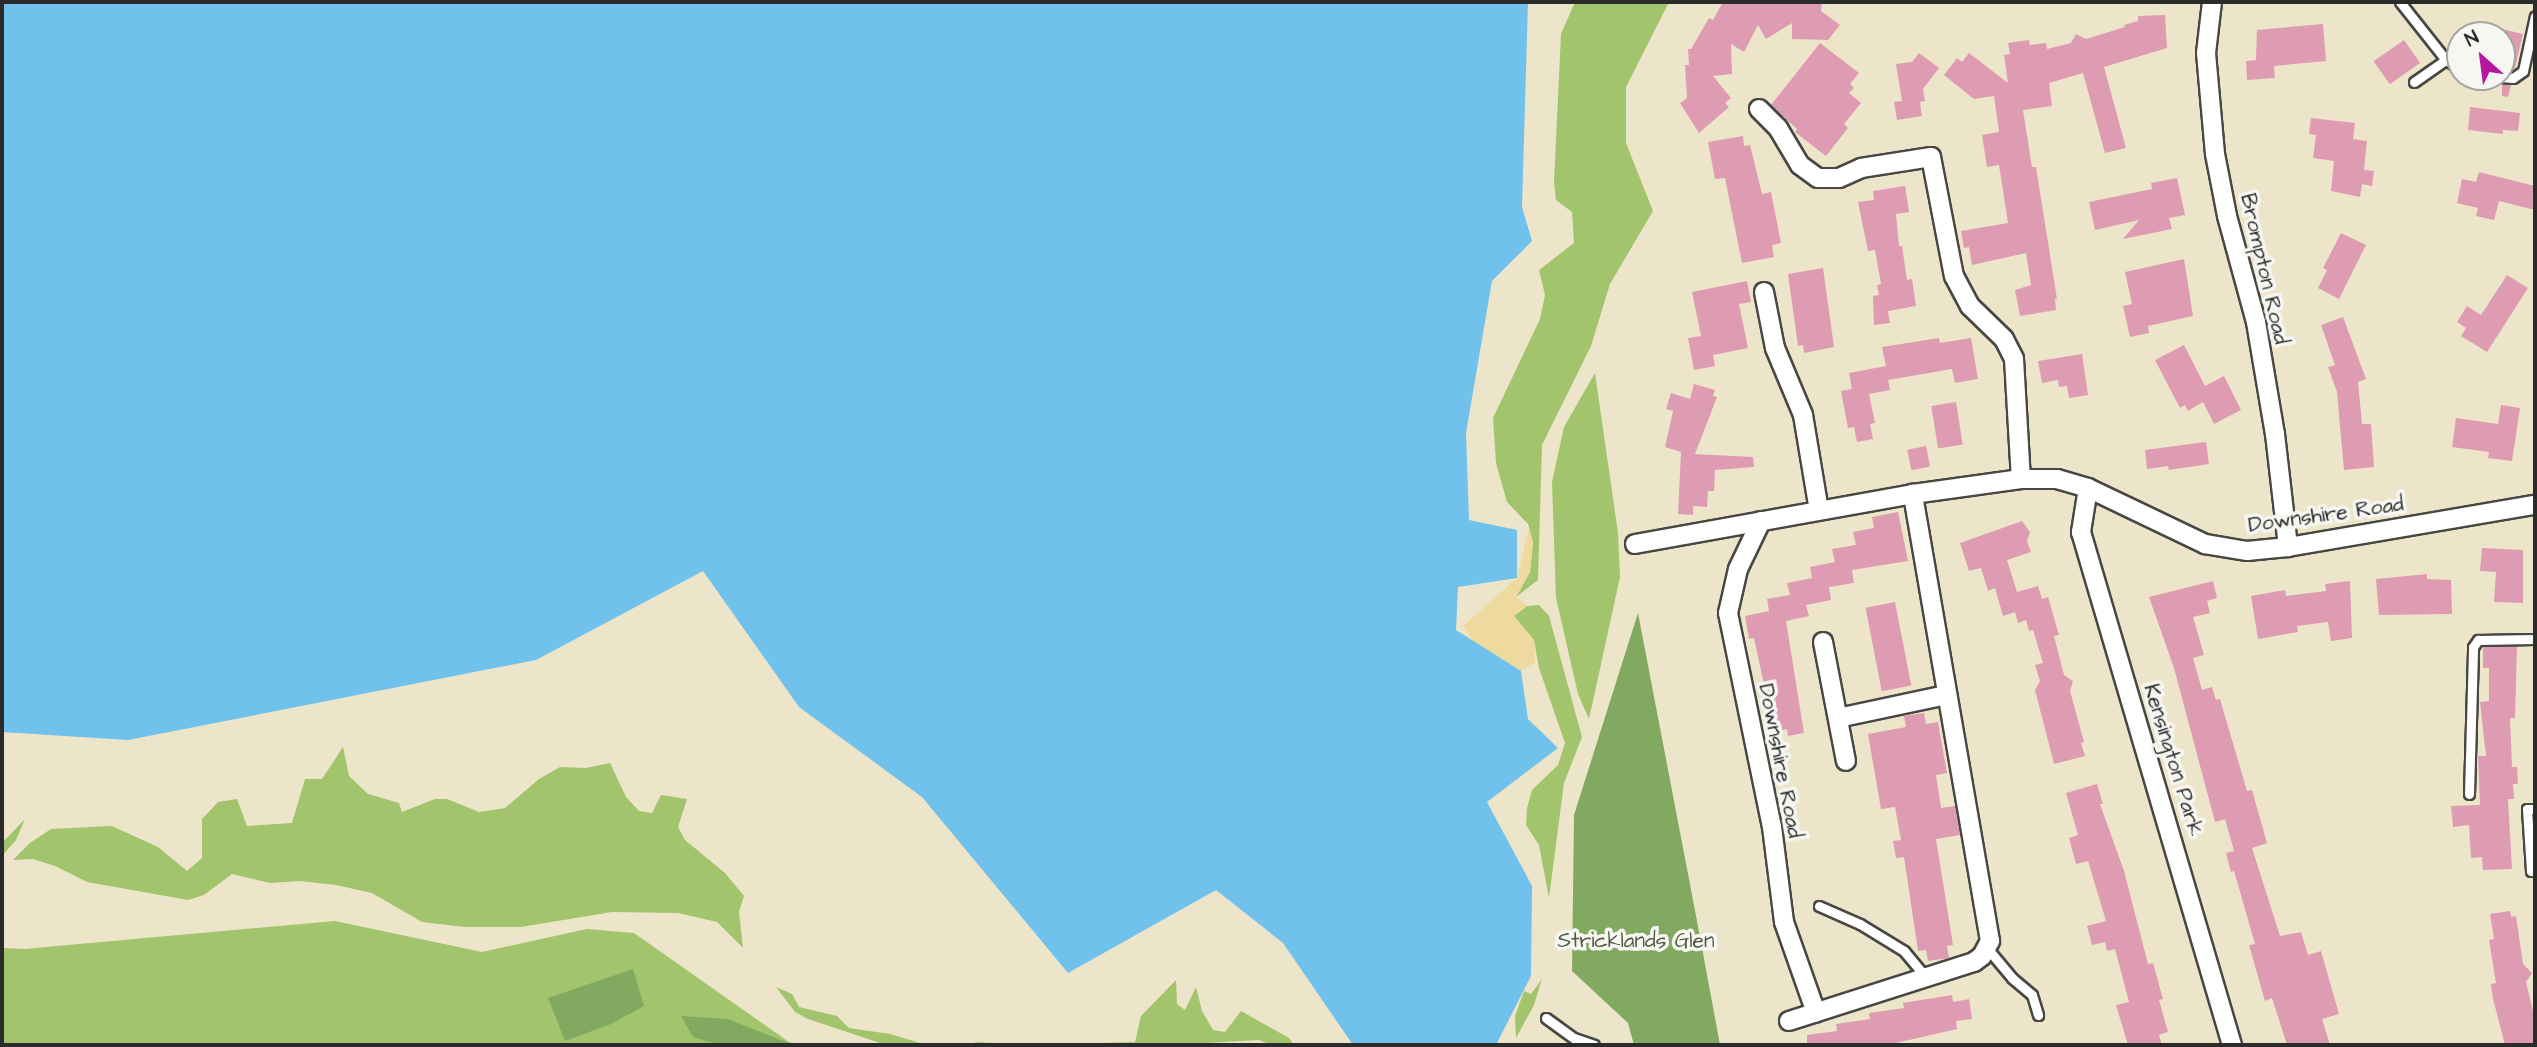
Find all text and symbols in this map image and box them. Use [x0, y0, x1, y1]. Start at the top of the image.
north arrow [2446, 21, 2516, 91]
text: N [2460, 24, 2483, 54]
street label: Brompton Road [2234, 191, 2294, 347]
street label: Downshire Road [2247, 492, 2405, 538]
street label: Kensington Park [2138, 681, 2208, 839]
street label: Downshire Road [1753, 682, 1807, 840]
park label: Stricklands Glen [1558, 928, 1714, 954]

